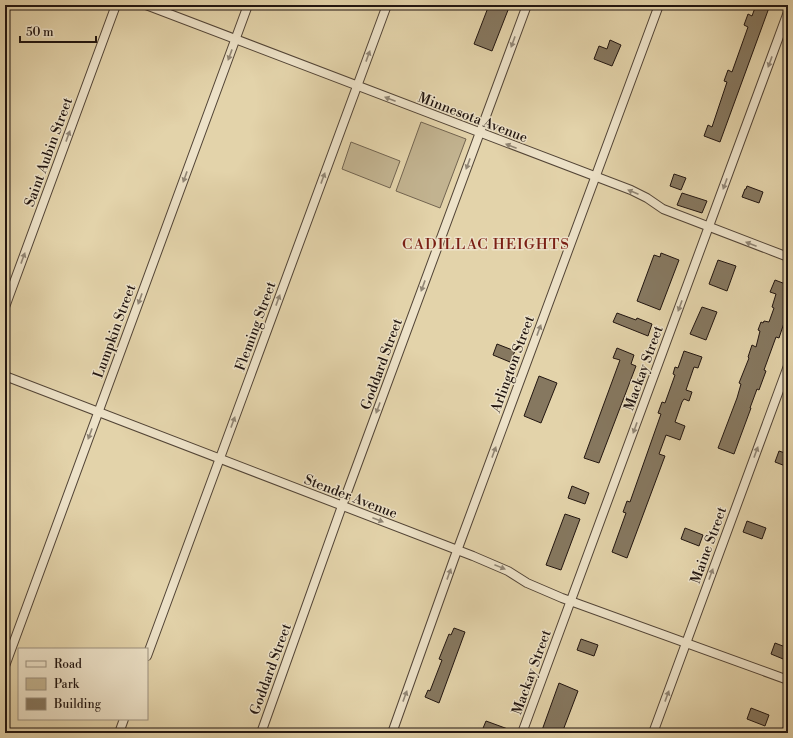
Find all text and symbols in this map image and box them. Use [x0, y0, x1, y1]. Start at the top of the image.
scale bar [20, 18, 96, 44]
text: 50 m [26, 25, 54, 40]
one-way arrow [510, 36, 516, 48]
one-way arrow [226, 49, 232, 61]
one-way arrow [365, 50, 371, 62]
one-way arrow [766, 57, 772, 69]
street label: Minnesota Avenue [415, 89, 530, 147]
street label: Saint Aubin Street [21, 95, 77, 210]
one-way arrow [384, 96, 396, 102]
one-way arrow [66, 129, 72, 141]
one-way arrow [505, 142, 517, 148]
one-way arrow [465, 158, 471, 170]
one-way arrow [181, 171, 187, 183]
one-way arrow [320, 172, 326, 184]
one-way arrow [722, 179, 728, 191]
one-way arrow [627, 188, 639, 195]
district label: CADILLAC HEIGHTS [402, 235, 570, 254]
one-way arrow [745, 240, 757, 246]
one-way arrow [21, 251, 27, 263]
street label: Fleming Street [231, 279, 280, 374]
one-way arrow [420, 280, 426, 292]
street label: Lumpkin Street [90, 282, 140, 381]
one-way arrow [137, 293, 143, 305]
one-way arrow [276, 294, 282, 306]
one-way arrow [676, 301, 682, 313]
street label: Arlington Street [487, 313, 539, 416]
street label: Goddard Street [357, 316, 407, 413]
street label: Mackay Street [620, 323, 668, 413]
one-way arrow [536, 324, 542, 336]
one-way arrow [375, 402, 381, 414]
one-way arrow [231, 416, 237, 428]
one-way arrow [631, 422, 637, 434]
one-way arrow [87, 428, 93, 440]
one-way arrow [491, 446, 497, 458]
one-way arrow [754, 446, 760, 458]
street label: Stender Avenue [301, 471, 400, 523]
street label: Maine Street [687, 504, 731, 586]
one-way arrow [373, 518, 385, 524]
one-way arrow [494, 565, 506, 571]
one-way arrow [446, 568, 452, 580]
one-way arrow [709, 568, 715, 580]
street label: Goddard Street [246, 621, 296, 718]
street label: Mackay Street [508, 627, 556, 717]
legend [18, 648, 148, 720]
text: Road [54, 657, 82, 672]
text: Park [54, 677, 80, 692]
one-way arrow [402, 690, 408, 702]
one-way arrow [664, 690, 670, 702]
text: Building [53, 697, 102, 712]

